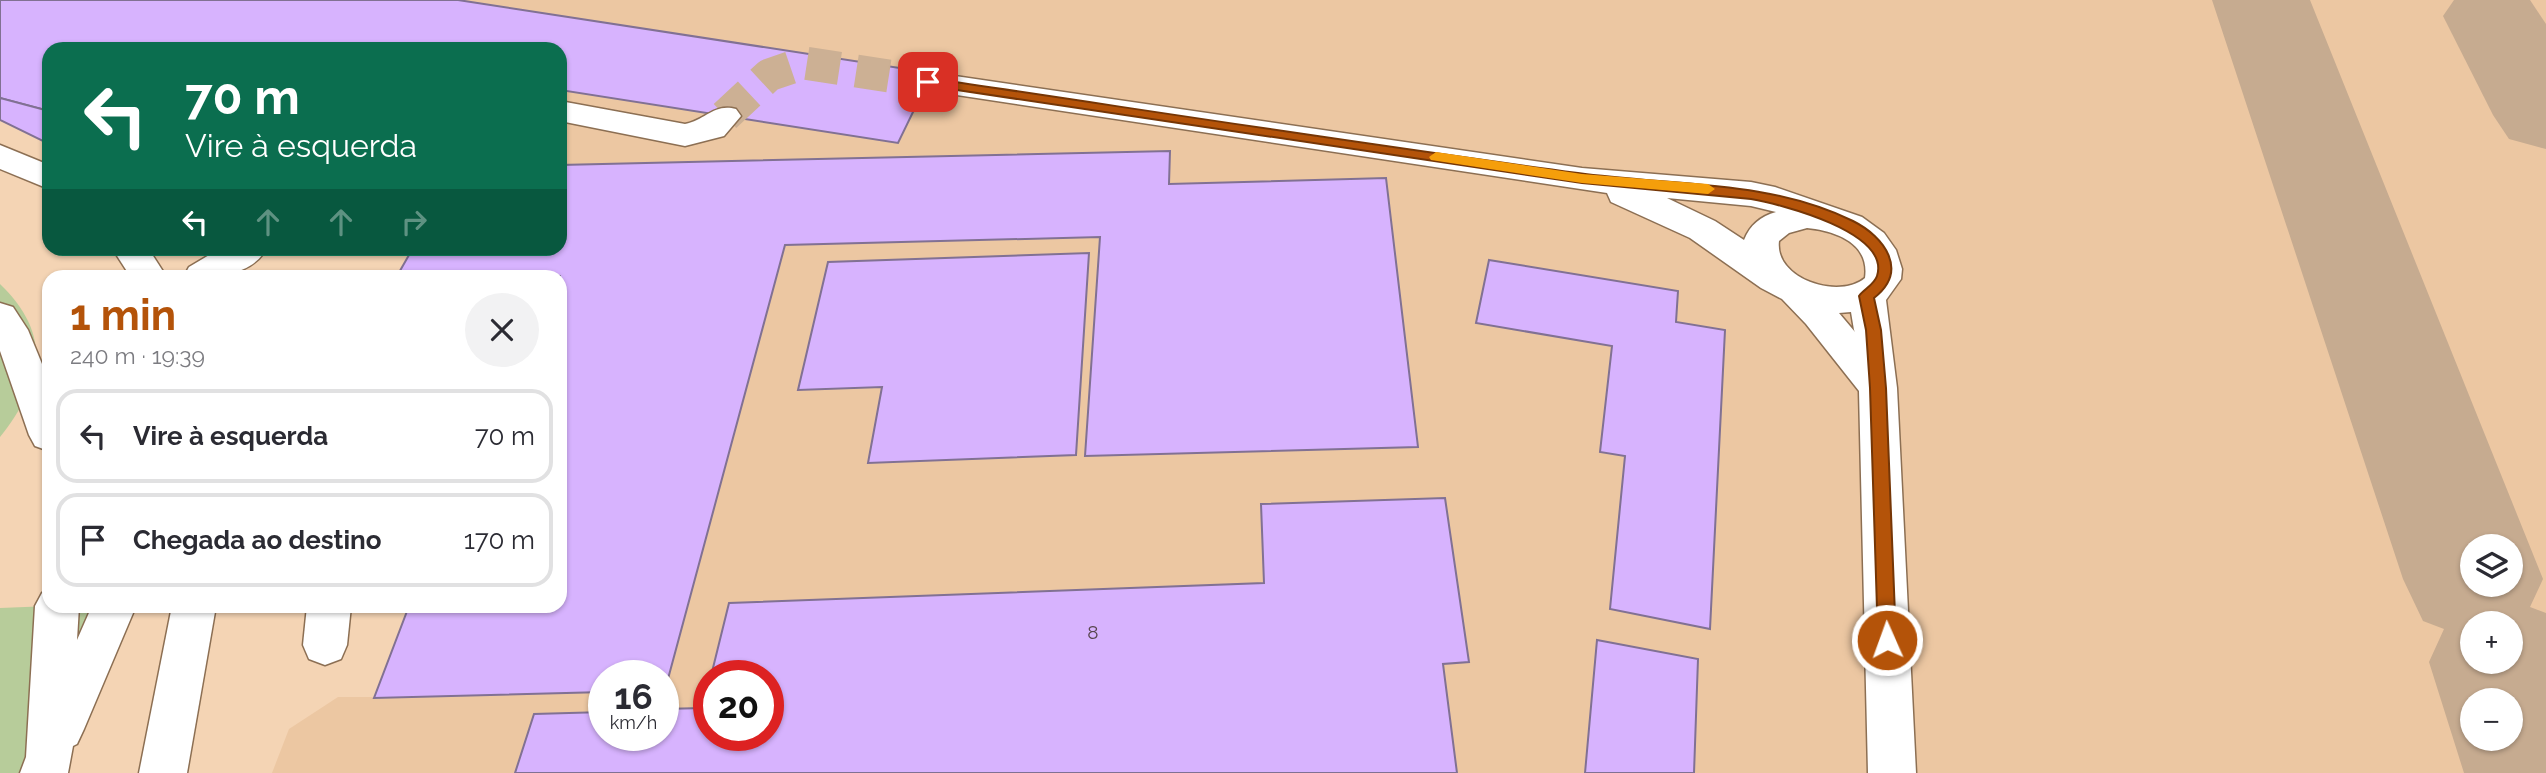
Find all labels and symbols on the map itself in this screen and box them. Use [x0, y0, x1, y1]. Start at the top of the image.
pin [898, 52, 958, 112]
position arrow [1850, 603, 1924, 677]
house number: 8 [1087, 621, 1099, 643]
speed limit sign: 20 [693, 660, 784, 751]

